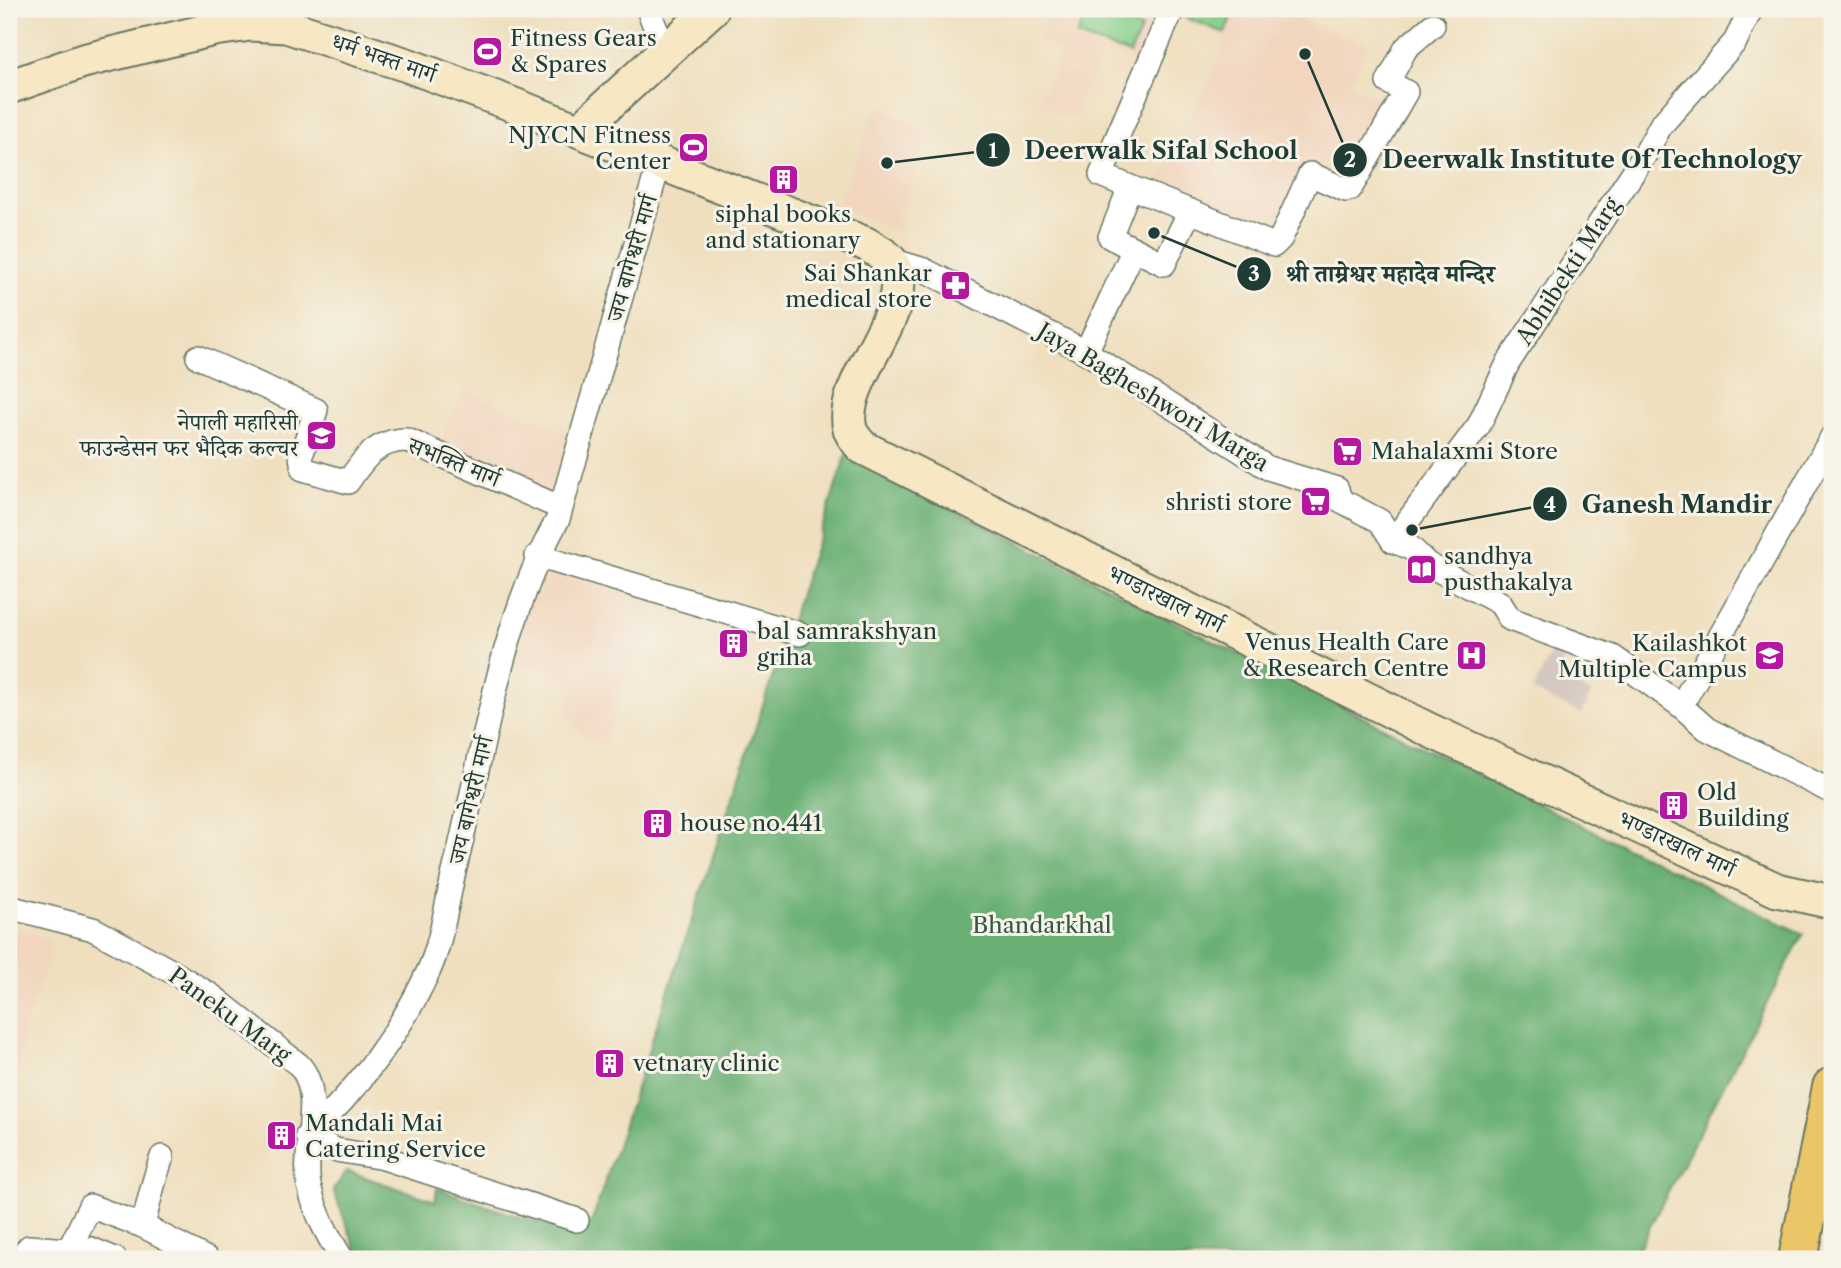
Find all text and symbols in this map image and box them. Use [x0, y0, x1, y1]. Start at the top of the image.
place label: Fitness Gears & Spares [510, 24, 657, 78]
street label: धर्म भक्त मार्ग [328, 27, 441, 89]
sports icon: Fitness Gears & Spares [470, 34, 504, 68]
place label: NJYCN Fitness Center [508, 121, 671, 175]
callout: Deerwalk Sifal School [975, 128, 1312, 173]
sports icon: NJYCN Fitness Center [677, 131, 711, 165]
text: Deerwalk Sifal School [1024, 136, 1298, 165]
callout: Deerwalk Institute Of Technology [1333, 137, 1816, 182]
text: 1 [988, 138, 998, 163]
text: Deerwalk Institute Of Technology [1382, 145, 1803, 174]
text: 2 [1344, 147, 1356, 172]
building icon: siphal books and stationary [766, 163, 800, 197]
street label: जय बागेश्वरी मार्ग [600, 191, 664, 326]
street label: Abhibekti Marg [1509, 191, 1627, 351]
place label: siphal books and stationary [705, 200, 861, 254]
callout: श्री ताम्रेश्वर महादेव मन्दिर [1236, 251, 1509, 296]
place label: Sai Shankar medical store [785, 259, 932, 313]
text: श्री ताम्रेश्वर महादेव मन्दिर [1285, 259, 1497, 288]
text: 3 [1248, 261, 1260, 286]
pharmacy icon: Sai Shankar medical store [938, 269, 972, 303]
street label: Jaya Bagheshwori Marga [1030, 315, 1275, 478]
place label: नेपाली महारिसी फाउन्डेसन फर भैदिक कल्चर [79, 408, 299, 462]
school or university icon: नेपाली महारिसी फाउन्डेसन फर भैदिक कल्चर [304, 418, 338, 452]
street label: सभक्ति मार्ग [403, 430, 505, 494]
supermarket icon: Mahalaxmi Store [1331, 434, 1365, 468]
place label: Mahalaxmi Store [1371, 437, 1558, 465]
callout: Ganesh Mandir [1533, 482, 1786, 527]
supermarket icon: shristi store [1298, 485, 1332, 519]
place label: shristi store [1165, 488, 1292, 516]
text: Ganesh Mandir [1582, 490, 1773, 519]
text: 4 [1544, 492, 1556, 517]
place label: sandhya pusthakalya [1444, 542, 1574, 596]
library icon: sandhya pusthakalya [1404, 552, 1438, 586]
street label: भण्डारखाल मार्ग [1103, 559, 1230, 640]
place label: bal samrakshyan griha [757, 617, 937, 671]
building icon: bal samrakshyan griha [717, 627, 751, 661]
place label: Venus Health Care & Research Centre [1242, 628, 1449, 682]
place label: Kailashkot Multiple Campus [1558, 629, 1747, 683]
hospital icon: Venus Health Care & Research Centre [1455, 638, 1489, 672]
school or university icon: Kailashkot Multiple Campus [1753, 639, 1787, 673]
street label: जय बागेश्वरी मार्ग [442, 732, 500, 868]
place label: Old Building [1697, 778, 1789, 832]
building icon: Old Building [1657, 788, 1691, 822]
street label: भण्डारखाल मार्ग [1614, 805, 1741, 884]
building icon: house no.441 [640, 806, 674, 840]
place label: house no.441 [680, 809, 823, 837]
park label: Bhandarkhal [972, 911, 1112, 939]
street label: Paneku Marg [163, 961, 297, 1069]
building icon: vetnary clinic [593, 1046, 627, 1080]
place label: vetnary clinic [632, 1049, 780, 1077]
place label: Mandali Mai Catering Service [305, 1109, 486, 1163]
building icon: Mandali Mai Catering Service [265, 1119, 299, 1153]

